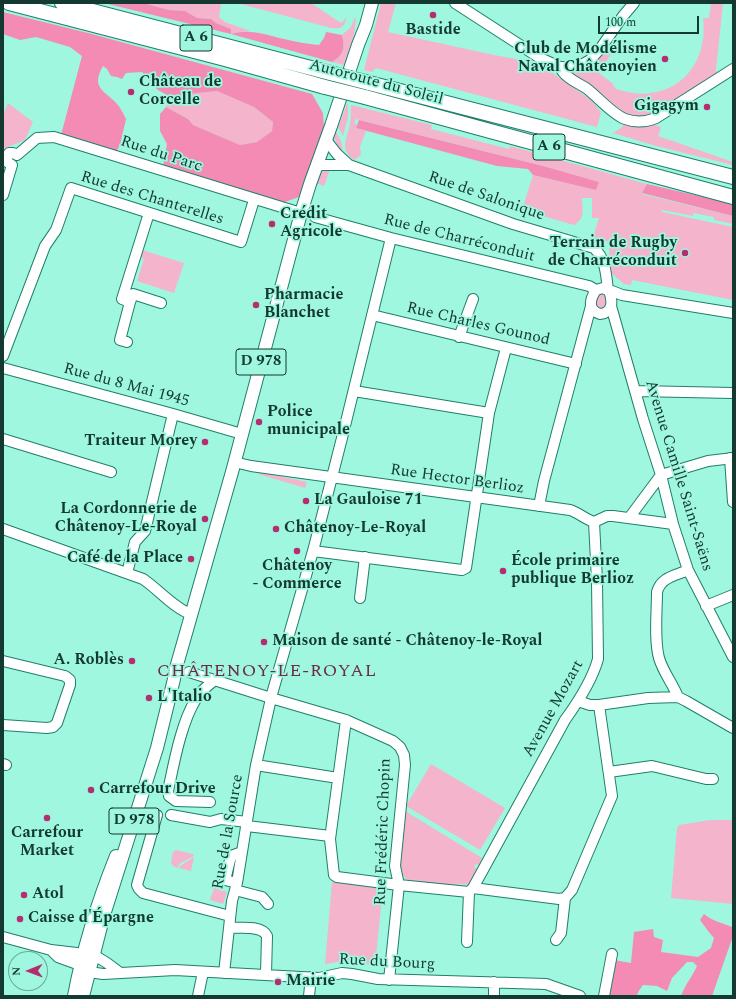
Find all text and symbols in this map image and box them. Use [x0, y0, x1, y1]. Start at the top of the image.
scale bar [600, 8, 701, 34]
marker: Bastide [428, 10, 438, 20]
text: 100 m [605, 13, 636, 32]
place label: Bastide [405, 21, 461, 41]
road number: A 6 [180, 25, 212, 51]
place label: Club de Modélisme Naval Châtenoyien [514, 40, 657, 78]
marker: Club de Modélisme Naval Châtenoyien [660, 54, 670, 64]
street label: Autoroute du Soleil [307, 56, 445, 110]
place label: Château de Corcelle [139, 73, 221, 111]
marker: Château de Corcelle [126, 87, 136, 97]
place label: Gigagym [634, 97, 699, 117]
marker: Gigagym [702, 102, 712, 112]
street label: Rue du Parc [118, 133, 204, 177]
road number: A 6 [533, 134, 565, 160]
street label: Rue des Chanterelles [78, 168, 226, 230]
street label: Rue de Salonique [425, 168, 547, 226]
place label: Crédit Agricole [280, 205, 342, 243]
street label: Rue de Charréconduit [381, 211, 537, 267]
marker: Crédit Agricole [267, 219, 277, 229]
place label: Terrain de Rugby de Charréconduit [548, 234, 677, 272]
marker: Terrain de Rugby de Charréconduit [680, 248, 690, 258]
place label: Pharmacie Blanchet [264, 286, 343, 324]
street label: Rue Charles Gounod [404, 299, 552, 351]
marker: Pharmacie Blanchet [251, 300, 261, 310]
road number: D 978 [236, 349, 286, 375]
street label: Rue du 8 Mai 1945 [61, 360, 191, 412]
street label: Avenue Camille Saint-Saëns [640, 378, 716, 574]
place label: Police municipale [267, 403, 350, 441]
marker: Police municipale [254, 417, 264, 427]
place label: Traiteur Morey [84, 432, 197, 452]
marker: Traiteur Morey [200, 437, 210, 447]
street label: Rue Hector Berlioz [389, 461, 525, 499]
place label: La Gauloise 71 [314, 491, 423, 511]
marker: La Gauloise 71 [301, 496, 311, 506]
place label: La Cordonnerie de Châtenoy-Le-Royal [55, 500, 197, 538]
marker: La Cordonnerie de Châtenoy-Le-Royal [200, 514, 210, 524]
place label: Châtenoy-Le-Royal [284, 519, 426, 539]
marker: Châtenoy-Le-Royal [271, 524, 281, 534]
marker: Châtenoy - Commerce [292, 546, 302, 556]
place label: Café de la Place [67, 549, 183, 569]
place label: École primaire publique Berlioz [511, 552, 634, 590]
marker: Café de la Place [186, 554, 196, 564]
place label: Châtenoy - Commerce [252, 557, 342, 595]
marker: École primaire publique Berlioz [498, 566, 508, 576]
place label: Maison de santé - Châtenoy-le-Royal [272, 632, 542, 652]
marker: Maison de santé - Châtenoy-le-Royal [259, 637, 269, 647]
place label: A. Roblès [54, 651, 124, 671]
marker: A. Roblès [127, 656, 137, 666]
street label: Avenue Mozart [519, 657, 589, 761]
district label: CHÂTENOY-LE-ROYAL [157, 661, 377, 683]
place label: L'Italio [157, 688, 212, 708]
marker: L'Italio [144, 693, 154, 703]
street label: Rue Frédéric Chopin [372, 758, 396, 906]
street label: Rue de la Source [209, 773, 249, 891]
place label: Carrefour Drive [99, 780, 216, 800]
marker: Carrefour Drive [86, 785, 96, 795]
road number: D 978 [109, 808, 159, 834]
marker: Carrefour Market [42, 813, 52, 823]
place label: Carrefour Market [11, 824, 83, 862]
place label: Atol [32, 885, 64, 905]
marker: Atol [19, 890, 29, 900]
place label: Caisse d'Épargne [28, 909, 154, 929]
marker: Caisse d'Épargne [15, 914, 25, 924]
north arrow [8, 951, 48, 991]
street label: Rue du Bourg [338, 951, 436, 975]
text: N [8, 967, 25, 976]
place label: Mairie [286, 972, 336, 992]
marker: Mairie [273, 977, 283, 987]

